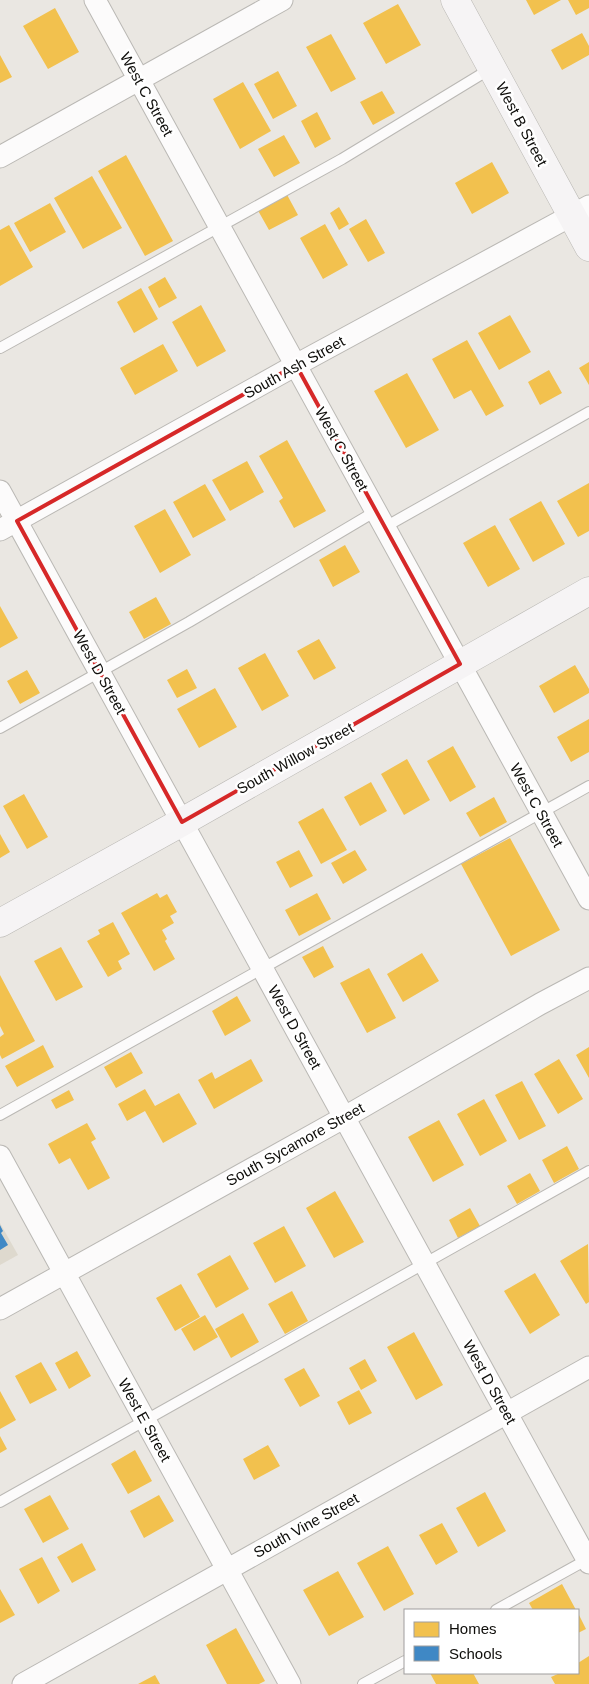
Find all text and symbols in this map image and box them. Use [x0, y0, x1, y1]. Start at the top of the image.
street label: West C Street [117, 49, 177, 140]
street label: West B Street [493, 79, 552, 169]
street label: South Ash Street [241, 332, 348, 402]
street label: West C Street [312, 404, 372, 495]
street label: West D Street [70, 627, 130, 718]
street label: South Willow Street [234, 718, 357, 797]
street label: West C Street [507, 760, 567, 851]
street label: West D Street [265, 982, 325, 1073]
street label: South Sycamore Street [223, 1099, 368, 1189]
street label: West D Street [460, 1337, 520, 1428]
street label: West E Street [115, 1376, 175, 1465]
street label: South Vine Street [251, 1489, 362, 1561]
legend [404, 1609, 579, 1674]
text: Homes [449, 1620, 497, 1637]
text: Schools [449, 1645, 502, 1662]

